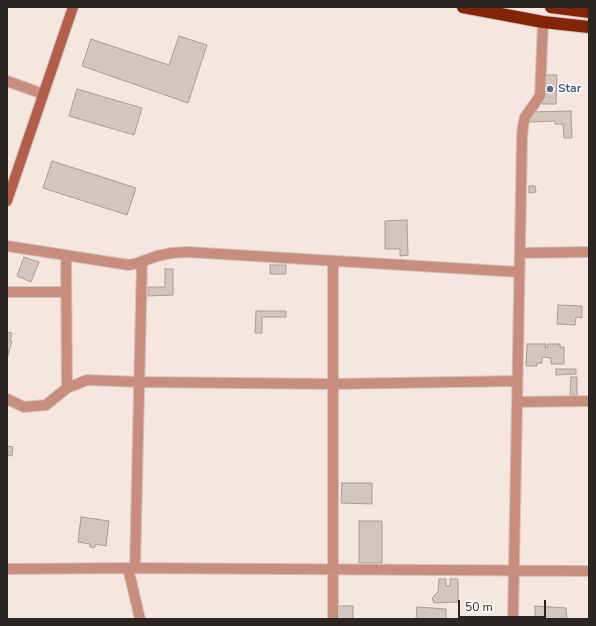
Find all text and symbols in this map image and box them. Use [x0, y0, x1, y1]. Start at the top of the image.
place label: Star [558, 82, 581, 96]
marker: Star [545, 84, 555, 94]
scale bar [460, 592, 548, 618]
text: 50 m [465, 599, 493, 615]

